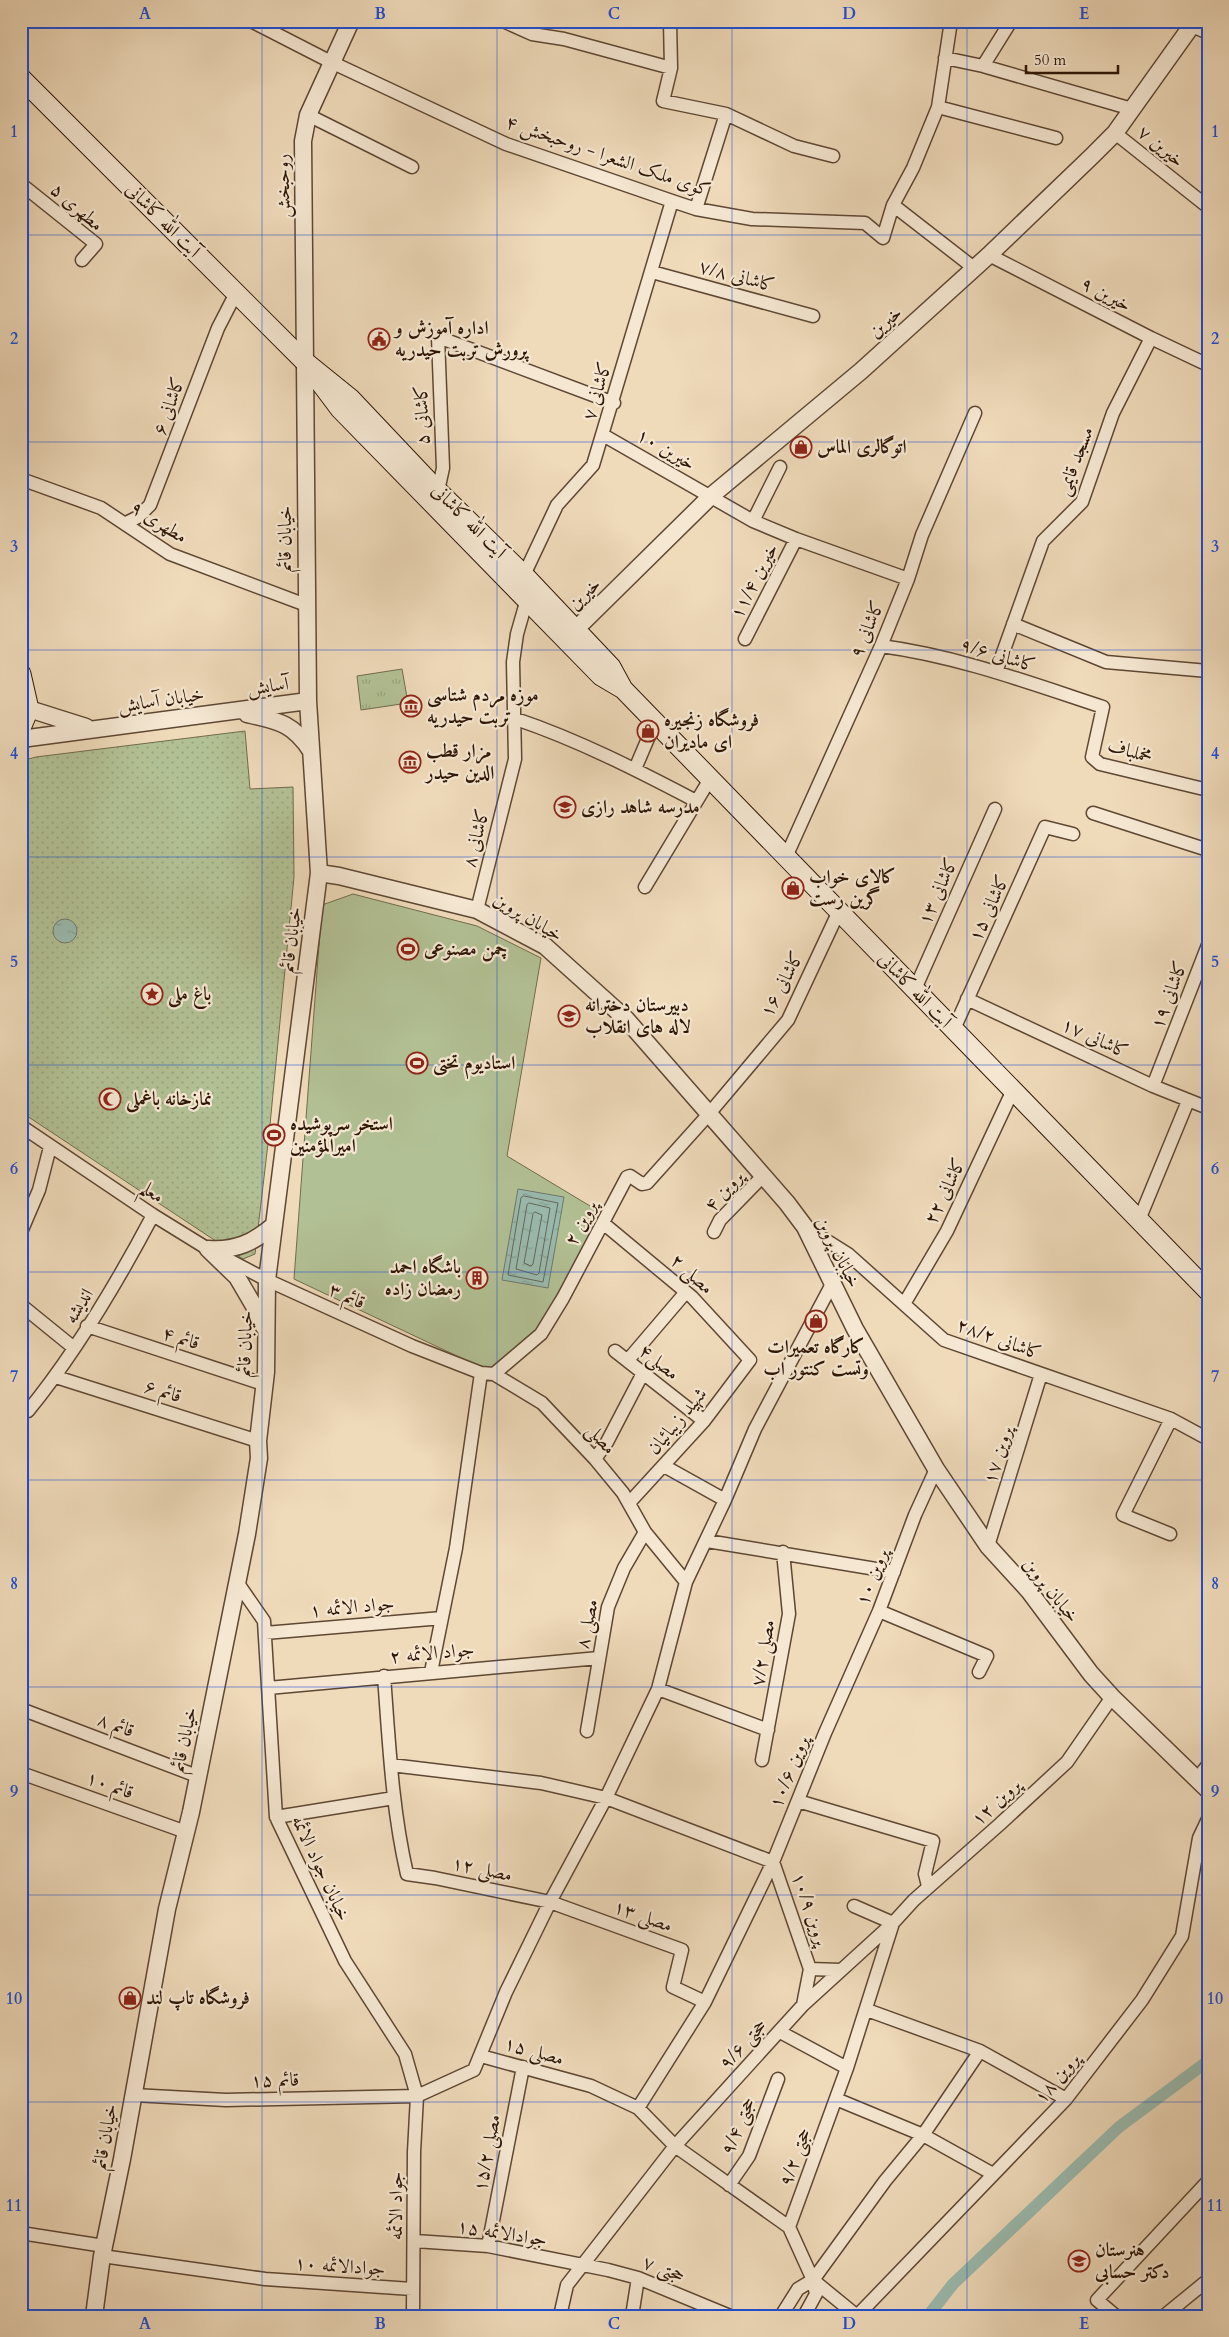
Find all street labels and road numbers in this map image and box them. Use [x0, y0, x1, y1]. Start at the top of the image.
street label: کوی ملک الشعرا - روحبخش ۴ [502, 109, 714, 203]
street label: خیرین ۷ [1132, 119, 1190, 173]
street label: روحبخش [269, 154, 297, 218]
street label: آیت الله کاشانی [120, 175, 209, 265]
street label: مطهری ۵ [45, 177, 109, 237]
street label: کاشانی ۷/۸ [696, 253, 778, 299]
street label: خیرین ۹ [1076, 270, 1136, 318]
street label: خیرین [863, 300, 907, 344]
street label: کاشانی ۷ [576, 358, 618, 424]
street label: کاشانی ۶ [147, 373, 191, 439]
street label: کاشانی ۵ [408, 385, 436, 445]
street label: خیرین ۱۰ [632, 422, 700, 476]
street label: مسجد قایمی [1050, 423, 1100, 499]
street label: آیت الله کاشانی [426, 476, 515, 566]
street label: مطهری ۹ [126, 494, 192, 550]
street label: خیابان قائم [272, 506, 301, 572]
street label: خیرین ۱۱/۴ [724, 539, 784, 623]
street label: خیرین [562, 572, 606, 616]
street label: کاشانی ۹ [843, 596, 891, 662]
street label: کاشانی ۹/۶ [957, 631, 1039, 679]
street label: آسایش [246, 670, 292, 701]
street label: خیابان آسایش [116, 681, 206, 719]
street label: مخملباف [1105, 732, 1156, 770]
street label: کاشانی ۸ [456, 806, 496, 870]
street label: کاشانی ۱۳ [912, 853, 964, 929]
street label: کاشانی ۱۵ [962, 870, 1016, 946]
street label: خیابان پروین [488, 886, 568, 948]
street label: خیابان قائم [274, 905, 311, 975]
street label: آیت الله کاشانی [872, 945, 961, 1035]
street label: کاشانی ۱۶ [754, 946, 810, 1022]
street label: کاشانی ۱۹ [1144, 957, 1194, 1033]
street label: کاشانی ۱۷ [1057, 1011, 1133, 1065]
street label: کاشانی ۲۲ [918, 1153, 972, 1229]
street label: پروین ۴ [698, 1163, 751, 1217]
street label: معلم [132, 1175, 169, 1214]
street label: پروین ۲ [558, 1194, 604, 1250]
street label: خیابان پروین [809, 1212, 867, 1292]
street label: مصلی ۲ [664, 1248, 719, 1301]
street label: قائم ۳ [323, 1277, 369, 1318]
street label: اندیشه [58, 1283, 100, 1329]
street label: خیابان قائم [231, 1310, 262, 1378]
street label: کاشانی ۲۸/۲ [953, 1312, 1045, 1366]
street label: قائم ۴ [158, 1320, 203, 1359]
street label: مصلی۴ [633, 1338, 685, 1387]
street label: قائم ۶ [140, 1373, 185, 1412]
street label: شهید زیبائیان [641, 1382, 713, 1460]
street label: مصلی [579, 1418, 622, 1461]
street label: پروین ۱۷ [977, 1421, 1020, 1487]
street label: پروین ۱۰ [849, 1543, 895, 1609]
street label: خیابان پروین [1017, 1552, 1085, 1628]
street label: جواد الائمه ۱ [309, 1590, 395, 1624]
street label: مصلی ۸ [569, 1597, 606, 1651]
street label: مصلی ۷/۲ [744, 1618, 783, 1689]
street label: جواد الائمه ۲ [389, 1636, 475, 1670]
street label: خیابان قائم [164, 1705, 207, 1776]
street label: قائم ۸ [93, 1706, 138, 1747]
street label: پروین ۱۰/۶ [763, 1730, 816, 1812]
street label: قائم ۱۰ [82, 1764, 137, 1808]
street label: پروین ۱۲ [966, 1771, 1028, 1832]
street label: خیابان جواد الائمه [285, 1811, 357, 1925]
street label: مصلی ۱۲ [449, 1850, 515, 1889]
street label: پروین ۱۰/۹ [785, 1869, 835, 1951]
street label: مصلی ۱۳ [610, 1893, 676, 1940]
street label: حجتی ۹/۶ [713, 2013, 773, 2075]
street label: مصلی ۱۵ [501, 2030, 567, 2073]
street label: پروین ۱۸ [1028, 2046, 1087, 2109]
street label: قائم ۱۵ [250, 2067, 300, 2096]
street label: حجتی ۹/۴ [714, 2093, 762, 2159]
street label: خیابان قائم [86, 2102, 127, 2173]
street label: مصلی ۱۵/۲ [467, 2112, 508, 2194]
street label: حجتی ۹/۲ [772, 2124, 818, 2190]
street label: جواد الائمه [383, 2172, 409, 2240]
street label: جوادالائمه ۱۵ [455, 2213, 549, 2253]
street label: حجتی ۷ [639, 2249, 689, 2289]
street label: جوادالائمه ۱۰ [294, 2250, 386, 2282]

